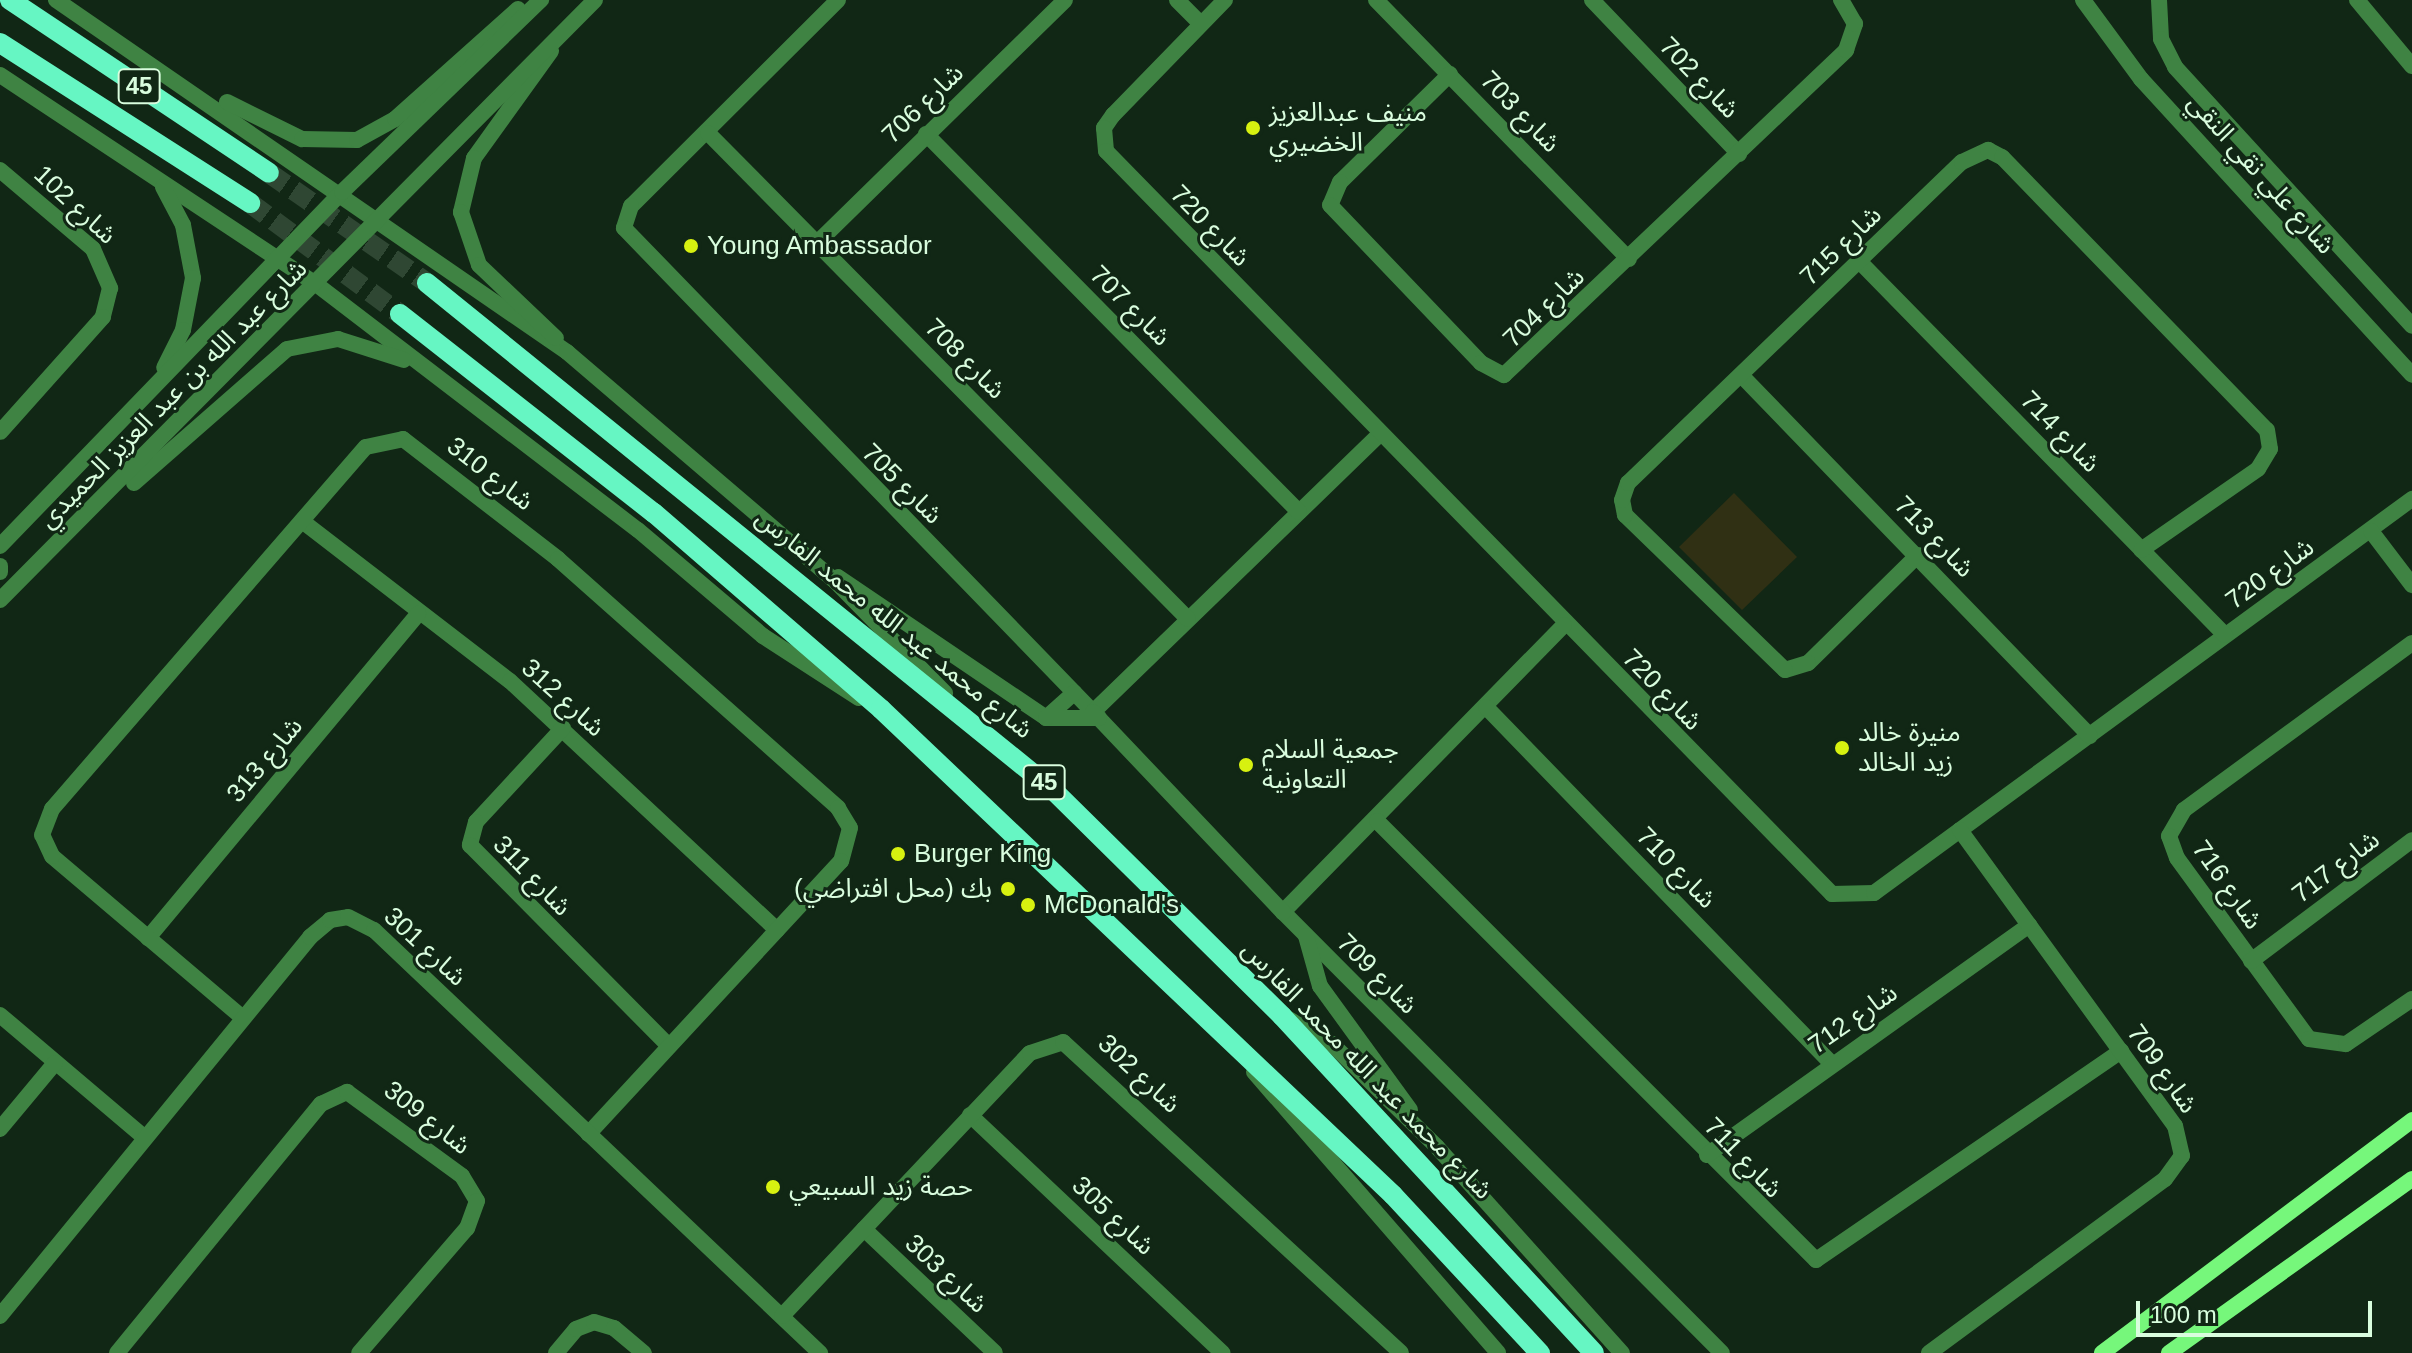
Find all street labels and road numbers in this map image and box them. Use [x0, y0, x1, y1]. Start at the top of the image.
street label: شارع 702 [1653, 31, 1745, 125]
street label: شارع 706 [876, 58, 970, 150]
street label: شارع 703 [1474, 65, 1566, 159]
road number: 45 [117, 66, 161, 106]
street label: شارع علي نقي النقي [2181, 87, 2341, 261]
street label: شارع 102 [27, 159, 123, 251]
street label: شارع 720 [1164, 179, 1256, 273]
street label: شارع 715 [1794, 200, 1888, 292]
street label: شارع عبد الله بن عبد العزيز الحميدي [32, 253, 314, 535]
street label: شارع 707 [1083, 259, 1177, 353]
street label: شارع 704 [1497, 262, 1591, 354]
street label: شارع 708 [918, 312, 1012, 406]
street label: شارع 714 [2014, 385, 2106, 479]
street label: شارع 310 [440, 431, 540, 517]
street label: شارع 705 [855, 437, 949, 531]
street label: شارع 713 [1888, 490, 1980, 584]
street label: شارع محمد عبد الله محمد الفارس [749, 502, 1039, 746]
street label: شارع 720 [2220, 532, 2320, 616]
street label: شارع 720 [1616, 643, 1708, 737]
street label: شارع 312 [515, 653, 611, 743]
street label: شارع 313 [220, 711, 310, 809]
road number: 45 [1022, 762, 1066, 802]
street label: شارع 710 [1630, 821, 1722, 915]
street label: شارع 717 [2286, 824, 2386, 910]
street label: شارع 311 [486, 829, 578, 923]
street label: شارع 716 [2185, 835, 2269, 935]
street label: شارع 301 [377, 901, 473, 993]
street label: شارع 709 [1330, 927, 1424, 1021]
street label: شارع محمد عبد الله محمد الفارس [1235, 934, 1499, 1206]
street label: شارع 712 [1803, 977, 1903, 1061]
street label: شارع 709 [2120, 1019, 2204, 1119]
street label: شارع 302 [1091, 1028, 1187, 1120]
street label: شارع 309 [377, 1075, 477, 1161]
street label: شارع 711 [1697, 1111, 1789, 1205]
street label: شارع 305 [1065, 1170, 1161, 1262]
street label: شارع 303 [898, 1228, 994, 1320]

